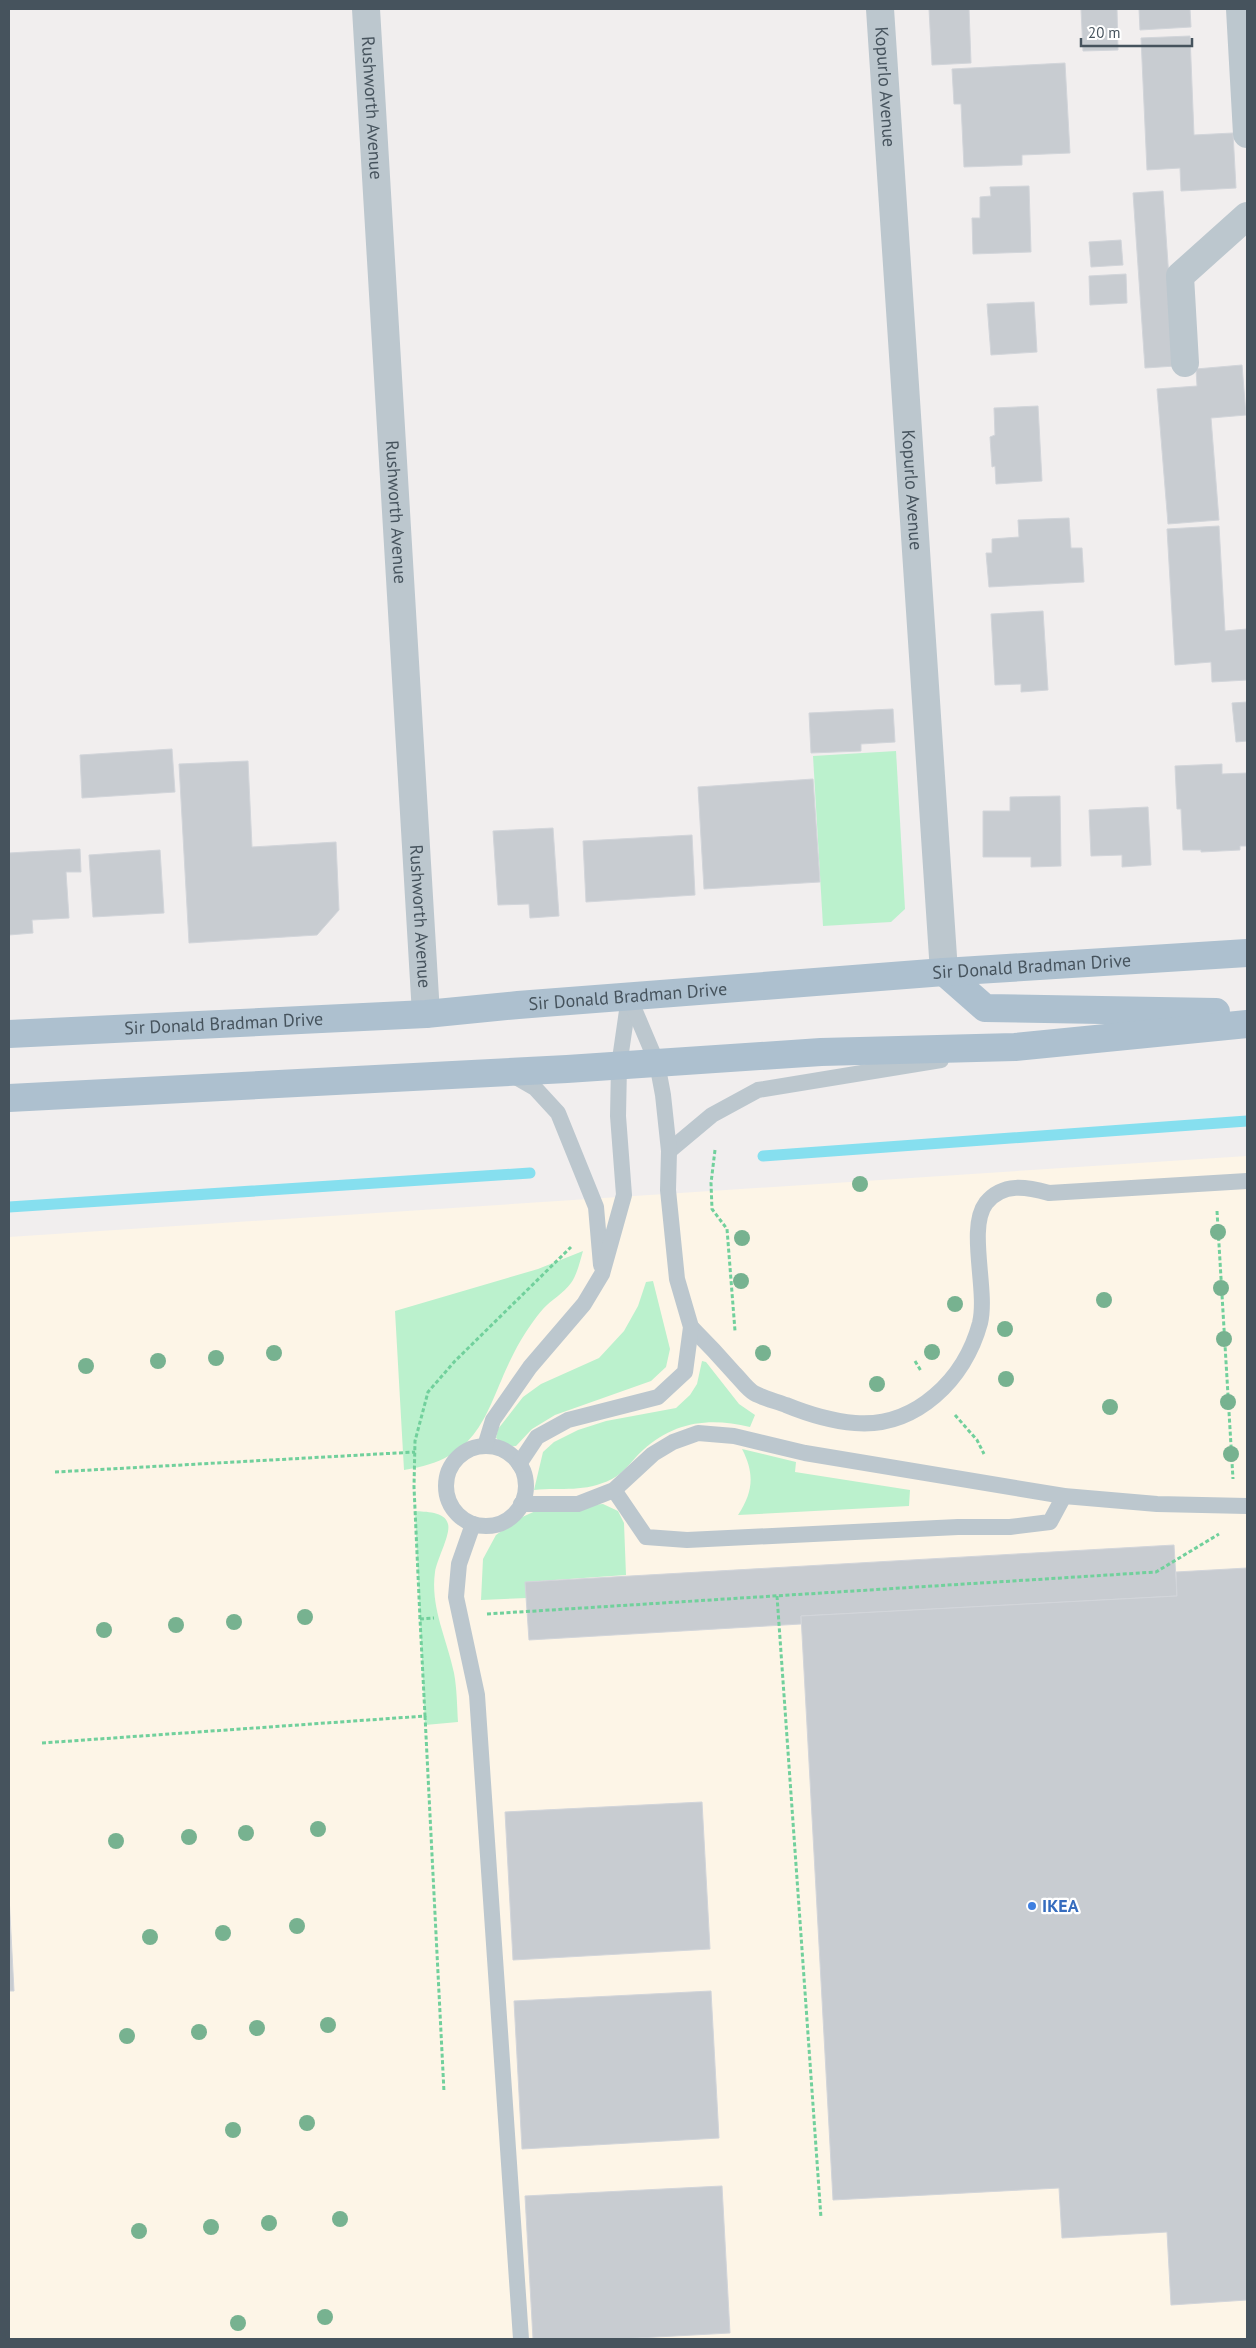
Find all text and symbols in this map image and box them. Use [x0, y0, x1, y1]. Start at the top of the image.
scale bar [1081, 15, 1192, 47]
text: 20 m [1088, 23, 1121, 42]
street label: Kopurlo Avenue [870, 26, 901, 148]
street label: Rushworth Avenue [357, 35, 388, 180]
street label: Kopurlo Avenue [897, 429, 928, 551]
street label: Rushworth Avenue [381, 440, 412, 584]
street label: Rushworth Avenue [405, 844, 436, 989]
street label: Sir Donald Bradman Drive [931, 948, 1132, 984]
street label: Sir Donald Bradman Drive [528, 977, 728, 1015]
street label: Sir Donald Bradman Drive [124, 1007, 324, 1039]
place label: IKEA [1042, 1894, 1079, 1917]
marker: IKEA [1026, 1900, 1038, 1912]

